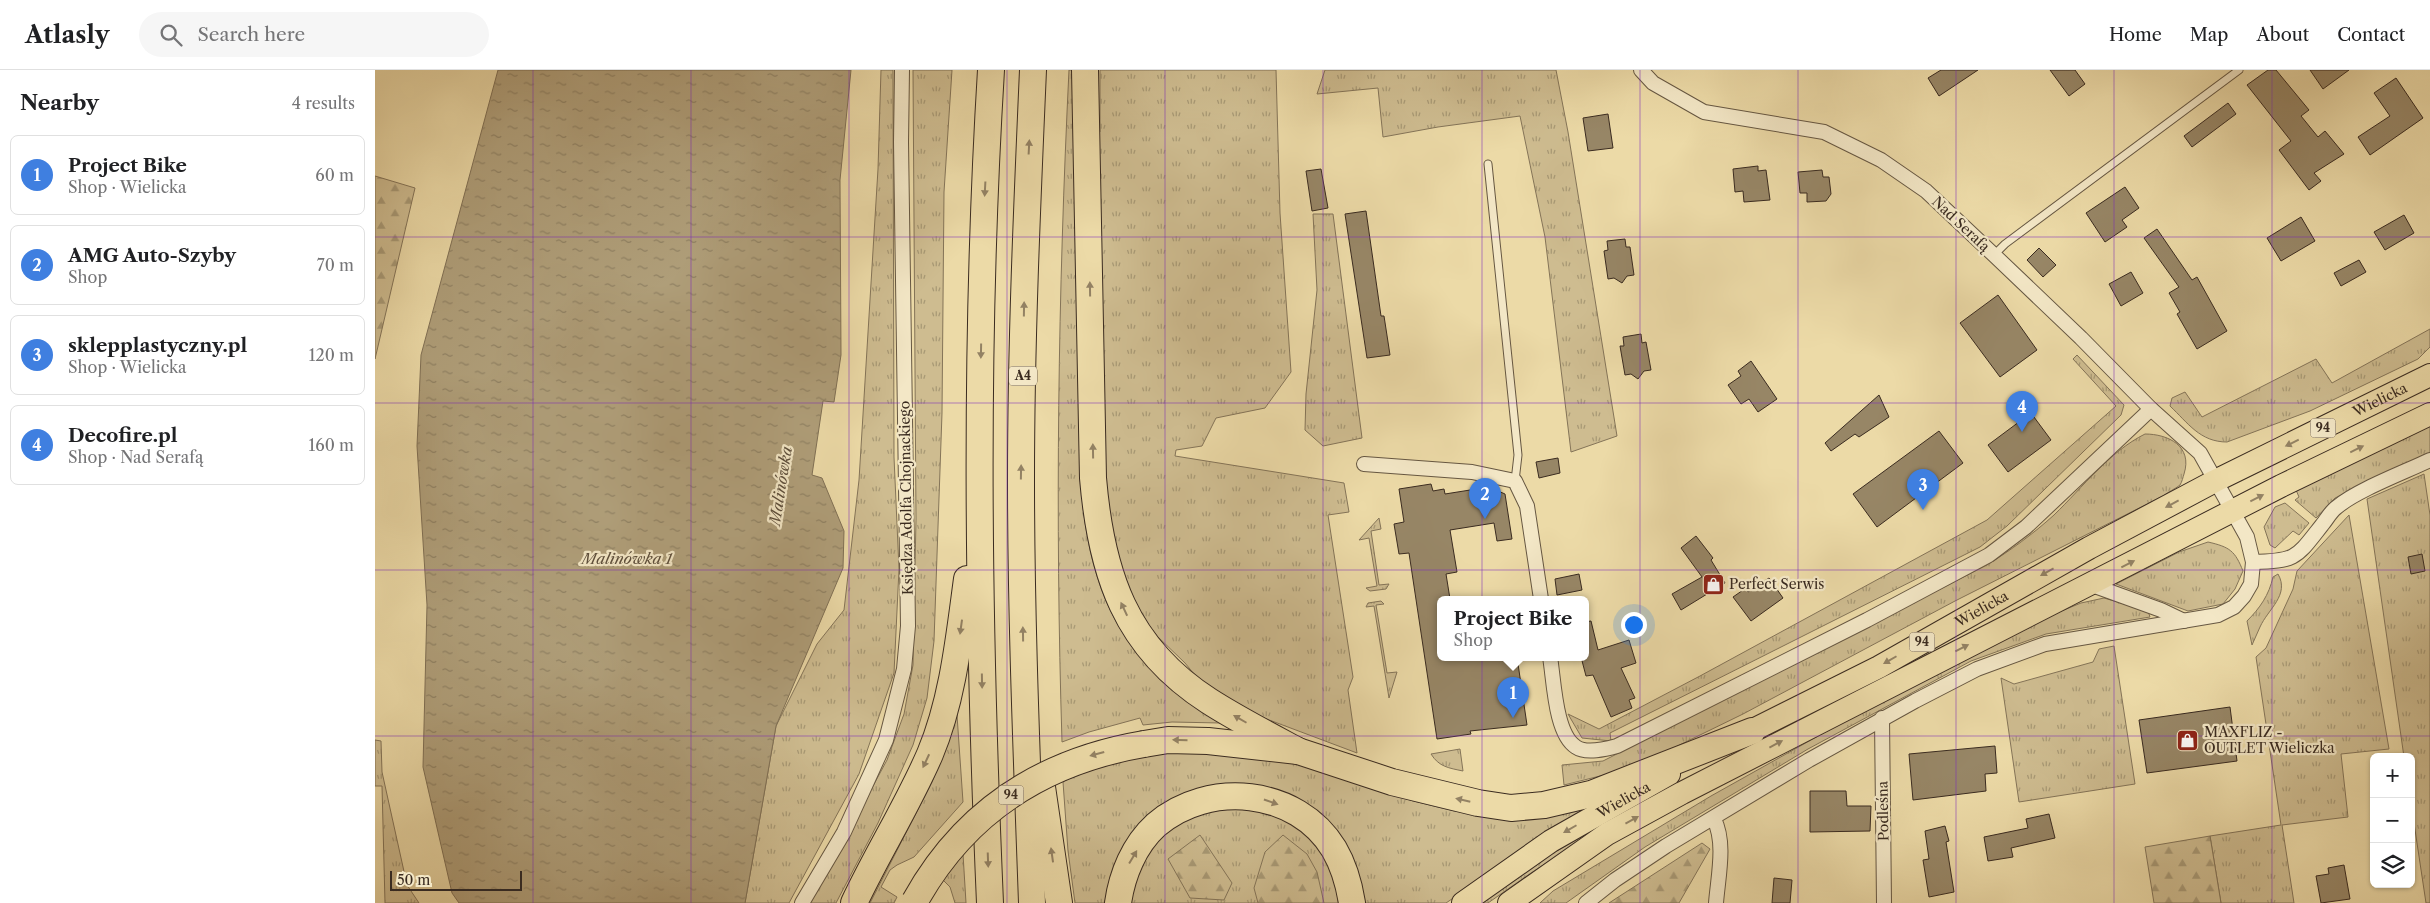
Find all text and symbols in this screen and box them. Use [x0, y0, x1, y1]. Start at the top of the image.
search box [139, 12, 489, 57]
text: Atlasly [25, 20, 109, 49]
icon: search [157, 21, 185, 49]
text: Search here [197, 23, 305, 46]
text: Home [2109, 24, 2162, 46]
text: Map [2190, 24, 2228, 46]
text: About [2256, 24, 2309, 46]
text: Contact [2337, 24, 2405, 46]
text: Nearby [20, 90, 99, 115]
text: 4 results [292, 93, 355, 113]
one-way arrow [1026, 139, 1034, 155]
text: Project Bike [68, 154, 187, 177]
text: 1 [33, 165, 41, 185]
text: 60 m [315, 165, 354, 185]
text: Shop · Wielicka [68, 177, 186, 197]
one-way arrow [981, 181, 989, 197]
street label: Nad Serafą [1928, 193, 1994, 256]
text: AMG Auto-Szyby [68, 244, 236, 267]
text: 2 [32, 255, 42, 275]
text: 70 m [317, 255, 354, 275]
text: Shop [68, 267, 107, 287]
one-way arrow [1086, 280, 1094, 296]
one-way arrow [1020, 301, 1028, 317]
text: sklepplastyczny.pl [68, 334, 247, 357]
one-way arrow [977, 343, 985, 359]
text: 3 [32, 345, 42, 365]
text: 120 m [309, 345, 354, 365]
text: Shop · Wielicka [68, 357, 186, 377]
road number: A4 [1009, 366, 1037, 386]
street label: Wielicka [2349, 378, 2411, 421]
pin: 4 [2006, 391, 2038, 432]
street label: Księdza Adolfa Chojnackiego [895, 401, 917, 595]
road number: 94 [2311, 418, 2335, 438]
text: Decofire.pl [68, 424, 177, 447]
text: 4 [32, 435, 42, 455]
text: 160 m [309, 435, 354, 455]
one-way arrow [2285, 439, 2299, 447]
one-way arrow [1089, 443, 1097, 459]
one-way arrow [2349, 444, 2364, 453]
water label: Malinówka [765, 445, 796, 529]
text: Shop · Nad Serafą [68, 447, 203, 467]
one-way arrow [1017, 463, 1025, 479]
pin: 3 [1907, 469, 1939, 510]
pin: 2 [1469, 478, 1501, 519]
one-way arrow [2250, 494, 2264, 502]
one-way arrow [2165, 500, 2179, 508]
water label: Malinówka 1 [580, 549, 673, 568]
one-way arrow [2121, 560, 2135, 568]
one-way arrow [2040, 567, 2054, 576]
shop icon: Perfect Serwis [1701, 572, 1725, 596]
place label: Perfect Serwis [1729, 575, 1824, 593]
street label: Wielicka [1951, 586, 2012, 632]
popup [1437, 596, 1589, 661]
one-way arrow [1120, 602, 1128, 616]
text: Project Bike [1454, 607, 1572, 630]
your location [1621, 612, 1647, 638]
one-way arrow [956, 619, 964, 635]
one-way arrow [1019, 626, 1027, 642]
text: Shop [1454, 630, 1493, 650]
road number: 94 [1909, 632, 1935, 652]
one-way arrow [1954, 644, 1969, 652]
one-way arrow [1884, 656, 1897, 665]
one-way arrow [979, 673, 987, 689]
pin: 1 [1497, 677, 1529, 718]
one-way arrow [1233, 715, 1246, 724]
place label: MAXFLIZ - OUTLET Wieliczka [2204, 723, 2335, 757]
shop icon: MAXFLIZ - OUTLET Wieliczka [2176, 728, 2200, 752]
one-way arrow [1171, 736, 1187, 744]
one-way arrow [1769, 740, 1783, 748]
one-way arrow [1089, 750, 1104, 758]
one-way arrow [922, 753, 931, 768]
map controls [2370, 753, 2415, 888]
button: + [2370, 753, 2415, 798]
street label: Wielicka [1593, 777, 1654, 823]
street label: Podleśna [1873, 780, 1893, 841]
road number: 94 [999, 786, 1023, 804]
one-way arrow [1455, 796, 1470, 804]
one-way arrow [1264, 798, 1279, 806]
button: − [2370, 798, 2415, 843]
one-way arrow [1625, 816, 1640, 824]
one-way arrow [1563, 825, 1578, 833]
button: layers [2370, 843, 2415, 888]
one-way arrow [1048, 846, 1056, 862]
one-way arrow [1128, 851, 1137, 864]
one-way arrow [985, 853, 993, 869]
scale bar [390, 868, 523, 891]
text: 50 m [397, 871, 430, 889]

